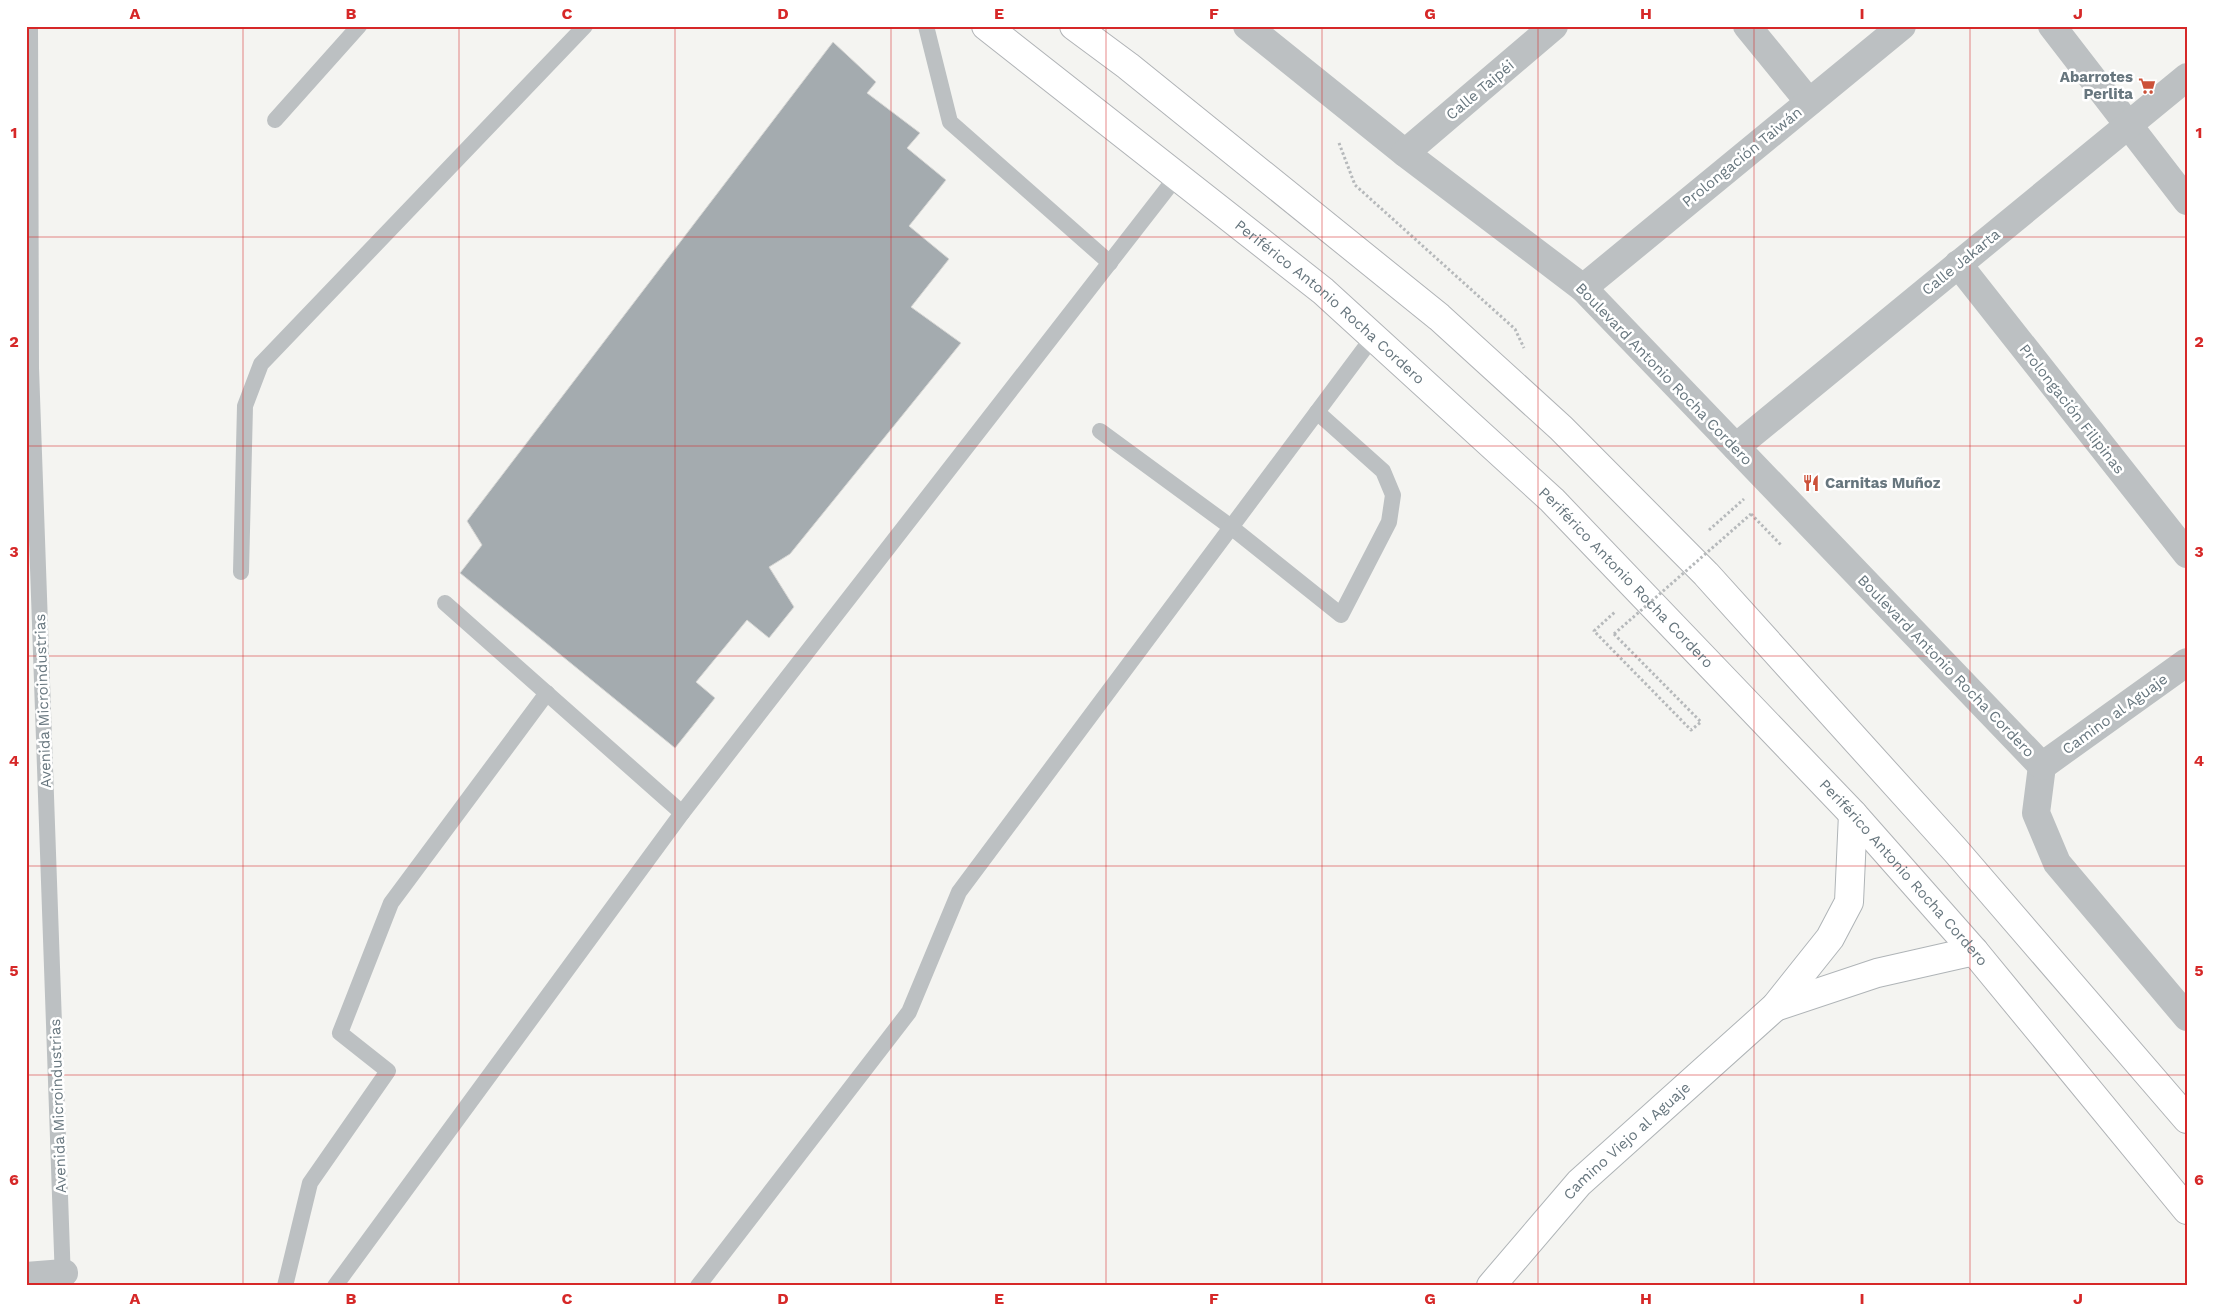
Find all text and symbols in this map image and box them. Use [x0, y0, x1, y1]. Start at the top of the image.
text: A [130, 4, 141, 23]
text: B [346, 4, 357, 23]
text: C [562, 4, 573, 23]
text: D [777, 4, 789, 23]
text: E [994, 4, 1004, 23]
text: F [1209, 4, 1219, 23]
text: G [1424, 4, 1436, 23]
text: H [1640, 4, 1652, 23]
text: I [1859, 4, 1865, 23]
text: J [2073, 4, 2083, 23]
street label: Calle Taipéi [1442, 56, 1518, 124]
place label: Abarrotes Perlita [2060, 68, 2133, 103]
supermarket icon: Abarrotes Perlita [2137, 76, 2157, 96]
street label: Prolongación Taiwán [1678, 103, 1806, 211]
text: 1 [11, 123, 17, 142]
text: 1 [2196, 123, 2202, 142]
street label: Periférico Antonio Rocha Cordero [1231, 216, 1428, 388]
street label: Calle Jakarta [1918, 225, 2004, 299]
street label: Boulevard Antonio Rocha Cordero [1572, 279, 1756, 469]
text: 2 [9, 332, 19, 351]
text: 2 [2194, 332, 2204, 351]
street label: Prolongación Filipinas [2016, 340, 2128, 478]
restaurant icon: Carnitas Muñoz [1801, 473, 1821, 493]
place label: Carnitas Muñoz [1825, 474, 1941, 492]
street label: Periférico Antonio Rocha Cordero [1535, 483, 1717, 672]
text: 3 [9, 542, 19, 561]
text: 3 [2194, 542, 2204, 561]
street label: Boulevard Antonio Rocha Cordero [1854, 571, 2038, 761]
street label: Avenida Microindustrias [31, 613, 55, 789]
street label: Camino al Aguaje [2059, 670, 2171, 758]
text: 4 [9, 751, 19, 770]
text: 4 [2194, 751, 2204, 770]
street label: Periférico Antonio Rocha Cordero [1816, 776, 1991, 969]
text: 5 [9, 961, 19, 980]
text: 5 [2194, 961, 2204, 980]
street label: Avenida Microindustrias [46, 1018, 70, 1194]
street label: Camino Viejo al Aguaje [1560, 1078, 1694, 1204]
text: 6 [9, 1170, 19, 1189]
text: 6 [2194, 1170, 2204, 1189]
text: A [130, 1289, 141, 1308]
text: B [346, 1289, 357, 1308]
text: C [562, 1289, 573, 1308]
text: D [777, 1289, 789, 1308]
text: E [994, 1289, 1004, 1308]
text: F [1209, 1289, 1219, 1308]
text: G [1424, 1289, 1436, 1308]
text: H [1640, 1289, 1652, 1308]
text: I [1859, 1289, 1865, 1308]
text: J [2073, 1289, 2083, 1308]

